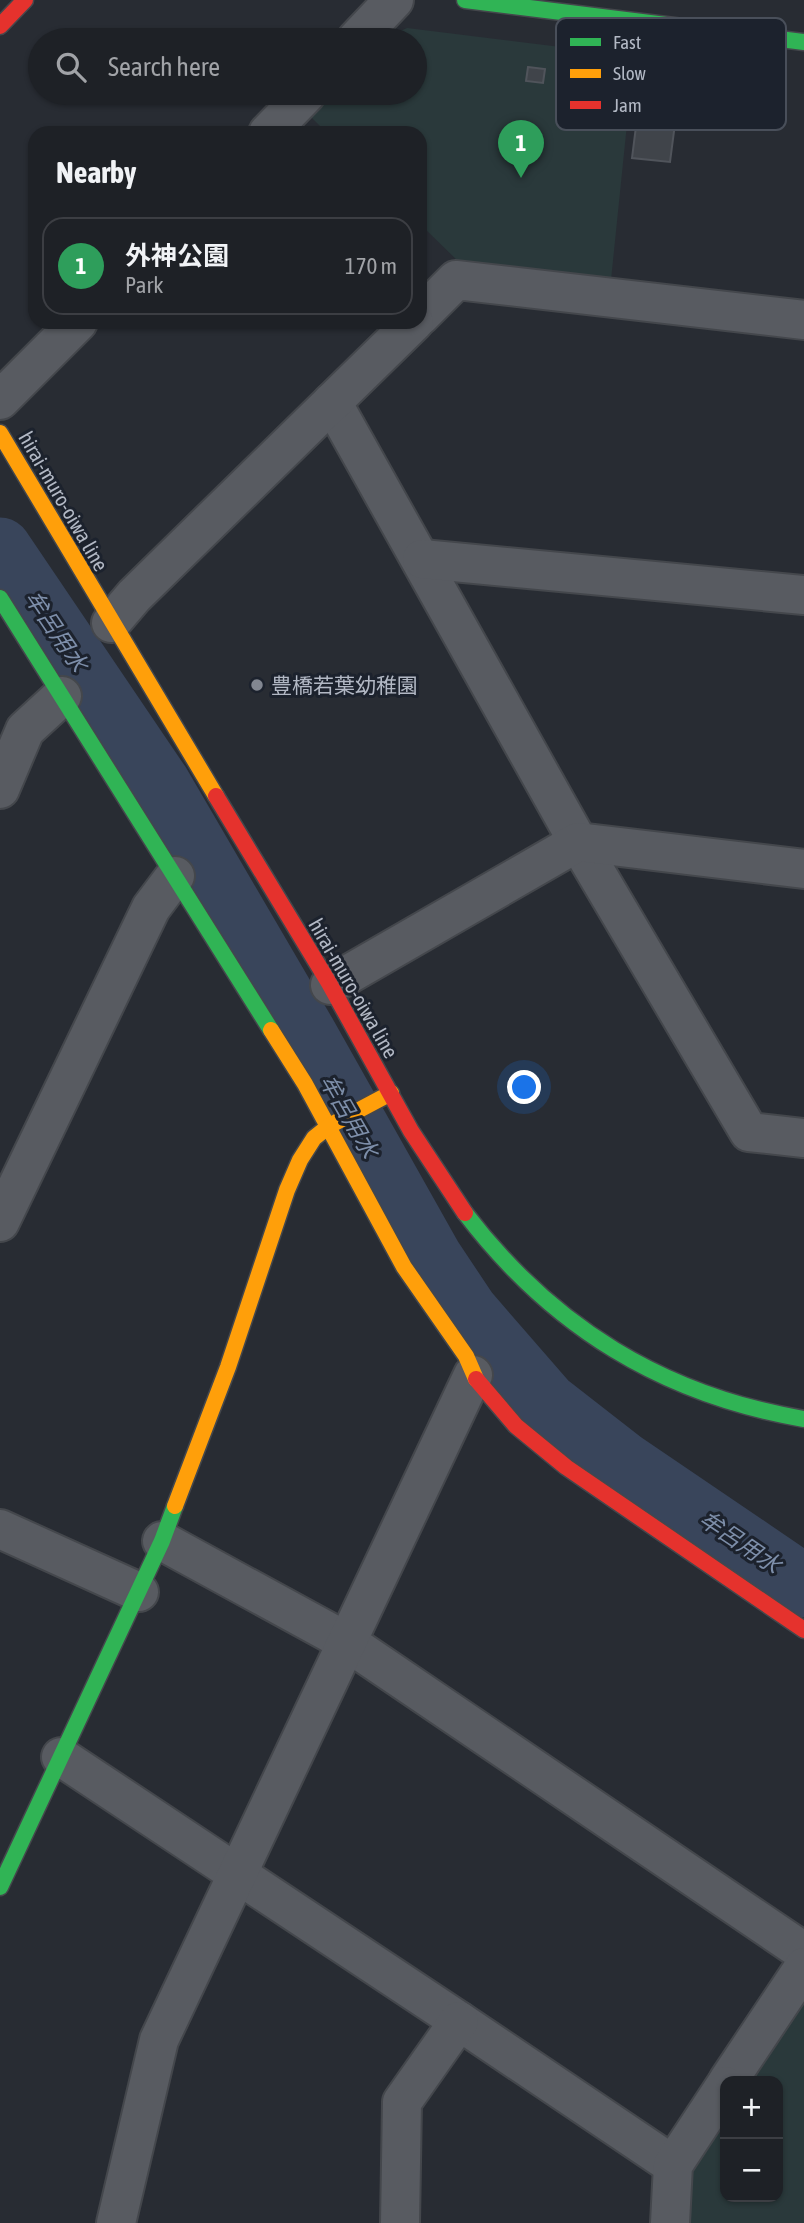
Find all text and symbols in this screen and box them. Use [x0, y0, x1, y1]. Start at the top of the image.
legend [556, 18, 786, 130]
search box [28, 28, 427, 105]
text: Fast [613, 31, 641, 53]
icon: search [52, 48, 90, 86]
text: Search here [108, 52, 220, 82]
text: Slow [613, 62, 647, 84]
text: Jam [613, 94, 642, 116]
pin: 1 [498, 120, 544, 178]
text: Nearby [56, 155, 136, 189]
text: 外神公園 [125, 241, 229, 271]
text: 1 [76, 253, 86, 279]
text: 170 m [345, 253, 397, 279]
text: Park [125, 272, 163, 298]
street label: hirai-muro-oiwa line [14, 427, 114, 575]
water label: 牟呂用水 [19, 586, 94, 679]
place label: 豊橋若葉幼稚園 [271, 673, 418, 697]
marker: 豊橋若葉幼稚園 [249, 677, 265, 693]
street label: hirai-muro-oiwa line [304, 914, 404, 1062]
water label: 牟呂用水 [315, 1070, 385, 1165]
your location [507, 1070, 541, 1104]
water label: 牟呂用水 [695, 1505, 788, 1580]
map controls [720, 2076, 783, 2202]
button: + [720, 2076, 783, 2139]
button: − [720, 2139, 783, 2202]

